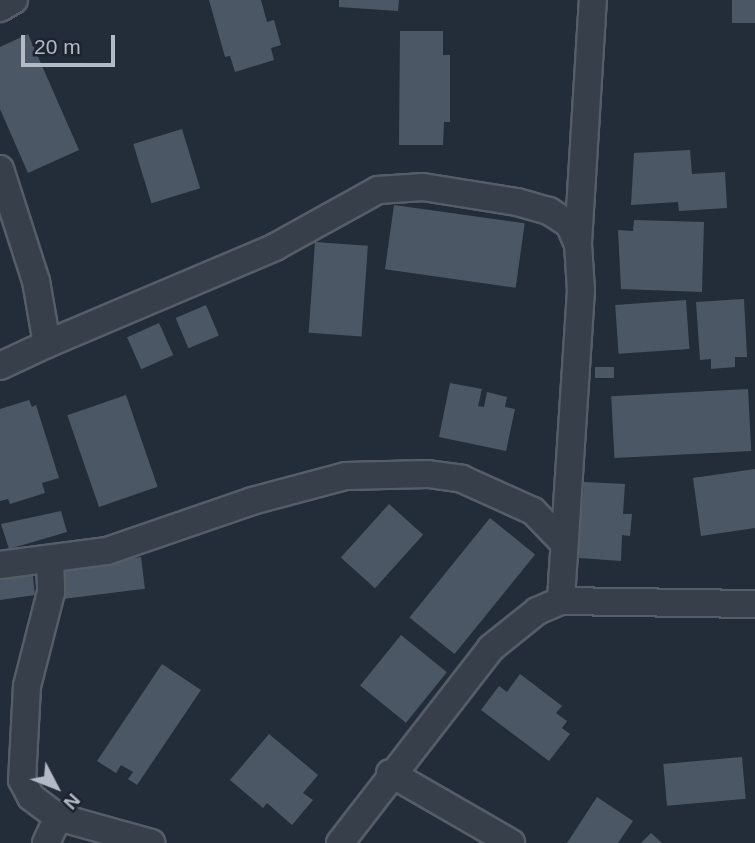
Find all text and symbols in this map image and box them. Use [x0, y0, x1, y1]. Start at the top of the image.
scale bar [24, 21, 119, 65]
text: 20 m [34, 35, 81, 58]
north arrow [21, 752, 91, 822]
text: N [60, 789, 84, 814]

